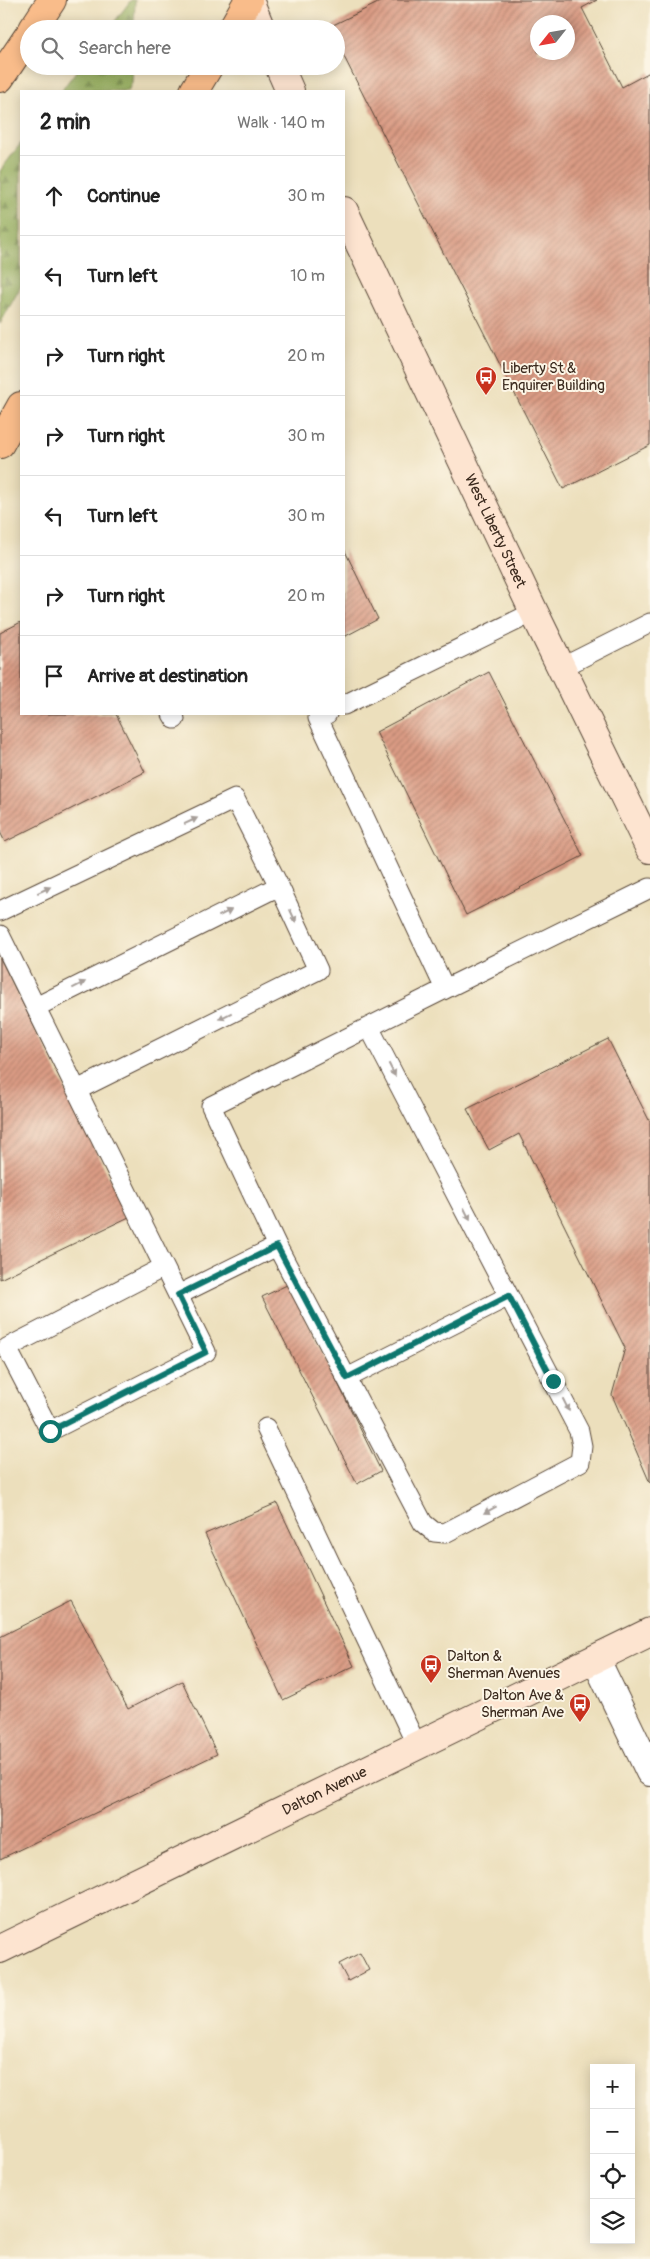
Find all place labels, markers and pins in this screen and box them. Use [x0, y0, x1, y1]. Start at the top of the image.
place label: Liberty St & Enquirer Building [502, 359, 605, 395]
bus stop icon: Liberty St & Enquirer Building [474, 365, 498, 396]
place label: Dalton & Sherman Avenues [447, 1647, 560, 1683]
bus stop icon: Dalton & Sherman Avenues [419, 1653, 443, 1684]
place label: Dalton Ave & Sherman Ave [481, 1686, 565, 1722]
bus stop icon: Dalton Ave & Sherman Ave [568, 1692, 592, 1723]

